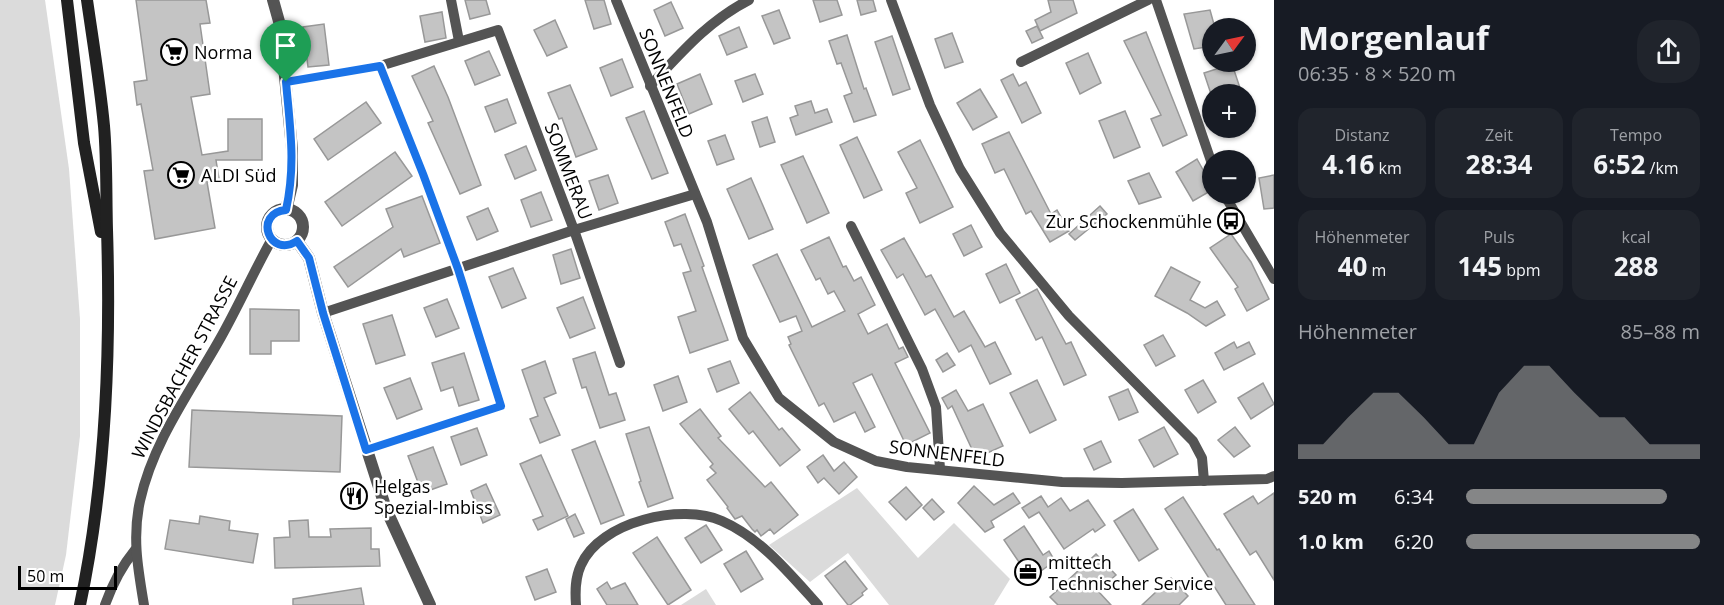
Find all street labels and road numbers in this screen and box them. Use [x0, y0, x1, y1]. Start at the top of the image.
street label: SONNENFELD [634, 25, 700, 141]
street label: SOMMERAU [540, 119, 598, 223]
street label: WINDSBACHER STRASSE [126, 271, 242, 463]
street label: SONNENFELD [888, 434, 1006, 472]

